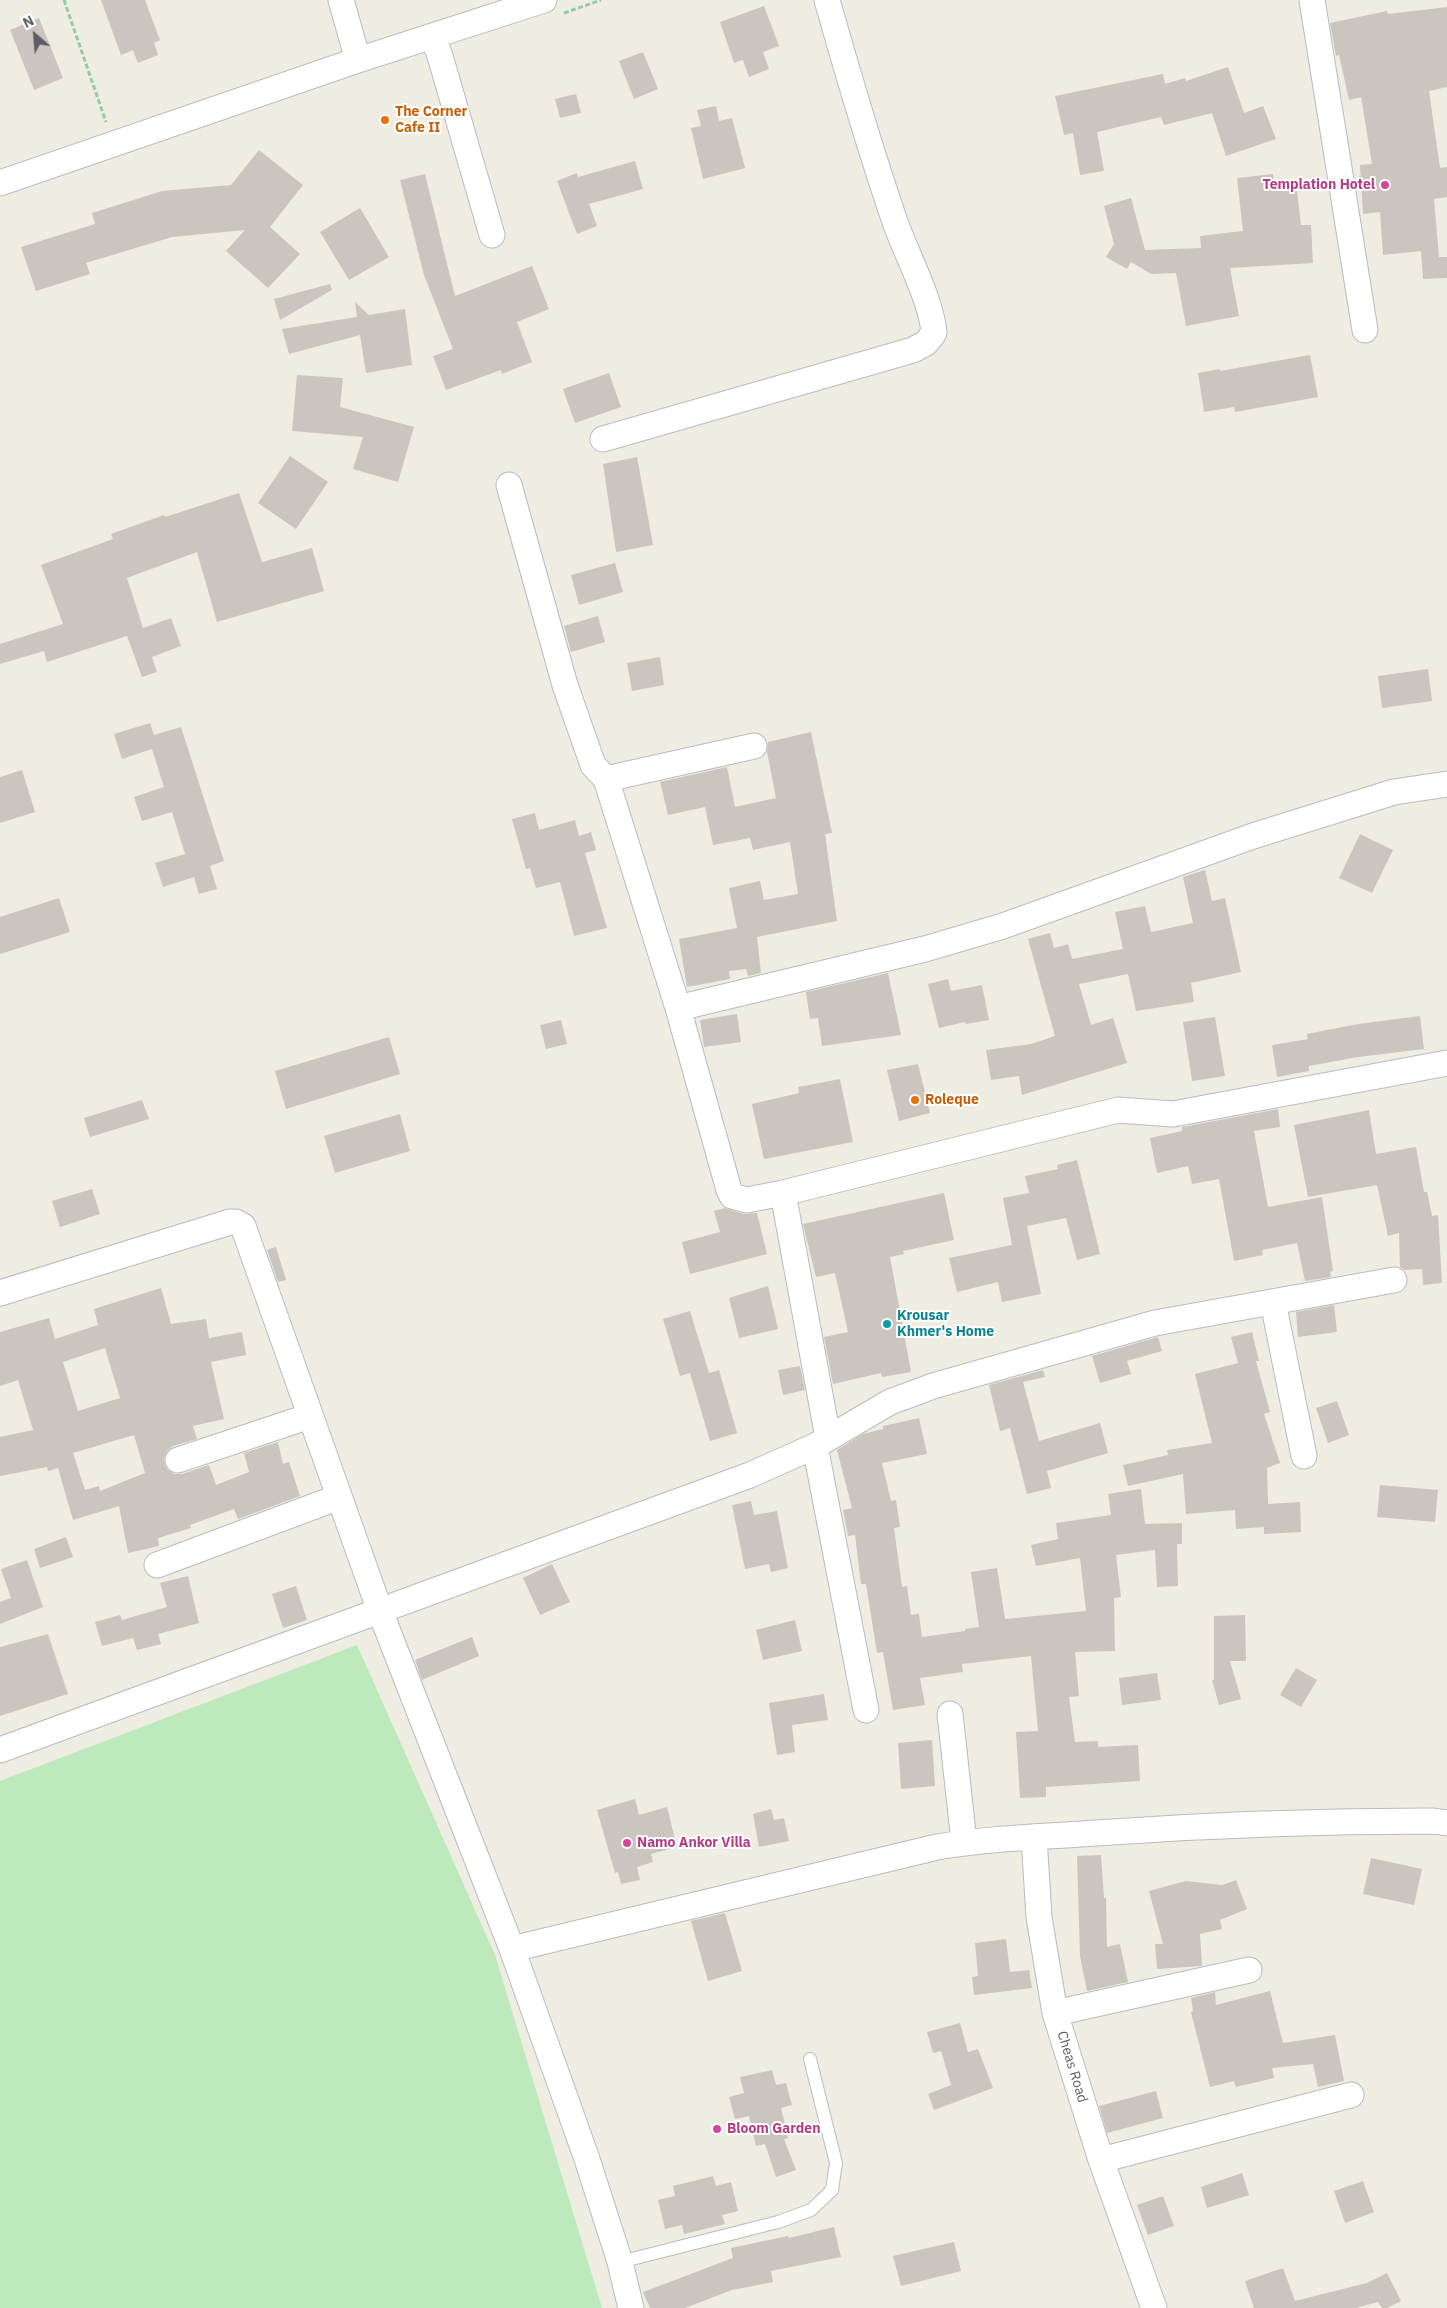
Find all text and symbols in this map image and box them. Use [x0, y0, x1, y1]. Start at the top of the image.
north arrow [10, 10, 60, 60]
text: N [20, 11, 37, 32]
place label: The Corner Cafe II [395, 104, 467, 136]
marker: The Corner Cafe II [379, 114, 391, 126]
place label: Templation Hotel [1262, 177, 1375, 193]
marker: Templation Hotel [1379, 179, 1391, 191]
place label: Roleque [925, 1092, 979, 1108]
marker: Roleque [909, 1094, 921, 1106]
place label: Krousar Khmer's Home [897, 1308, 994, 1340]
marker: Krousar Khmer's Home [881, 1318, 893, 1330]
place label: Namo Ankor Villa [637, 1835, 751, 1851]
marker: Namo Ankor Villa [621, 1837, 633, 1849]
street label: Cheas Road [1053, 2029, 1091, 2105]
place label: Bloom Garden [727, 2121, 821, 2137]
marker: Bloom Garden [711, 2123, 723, 2135]

